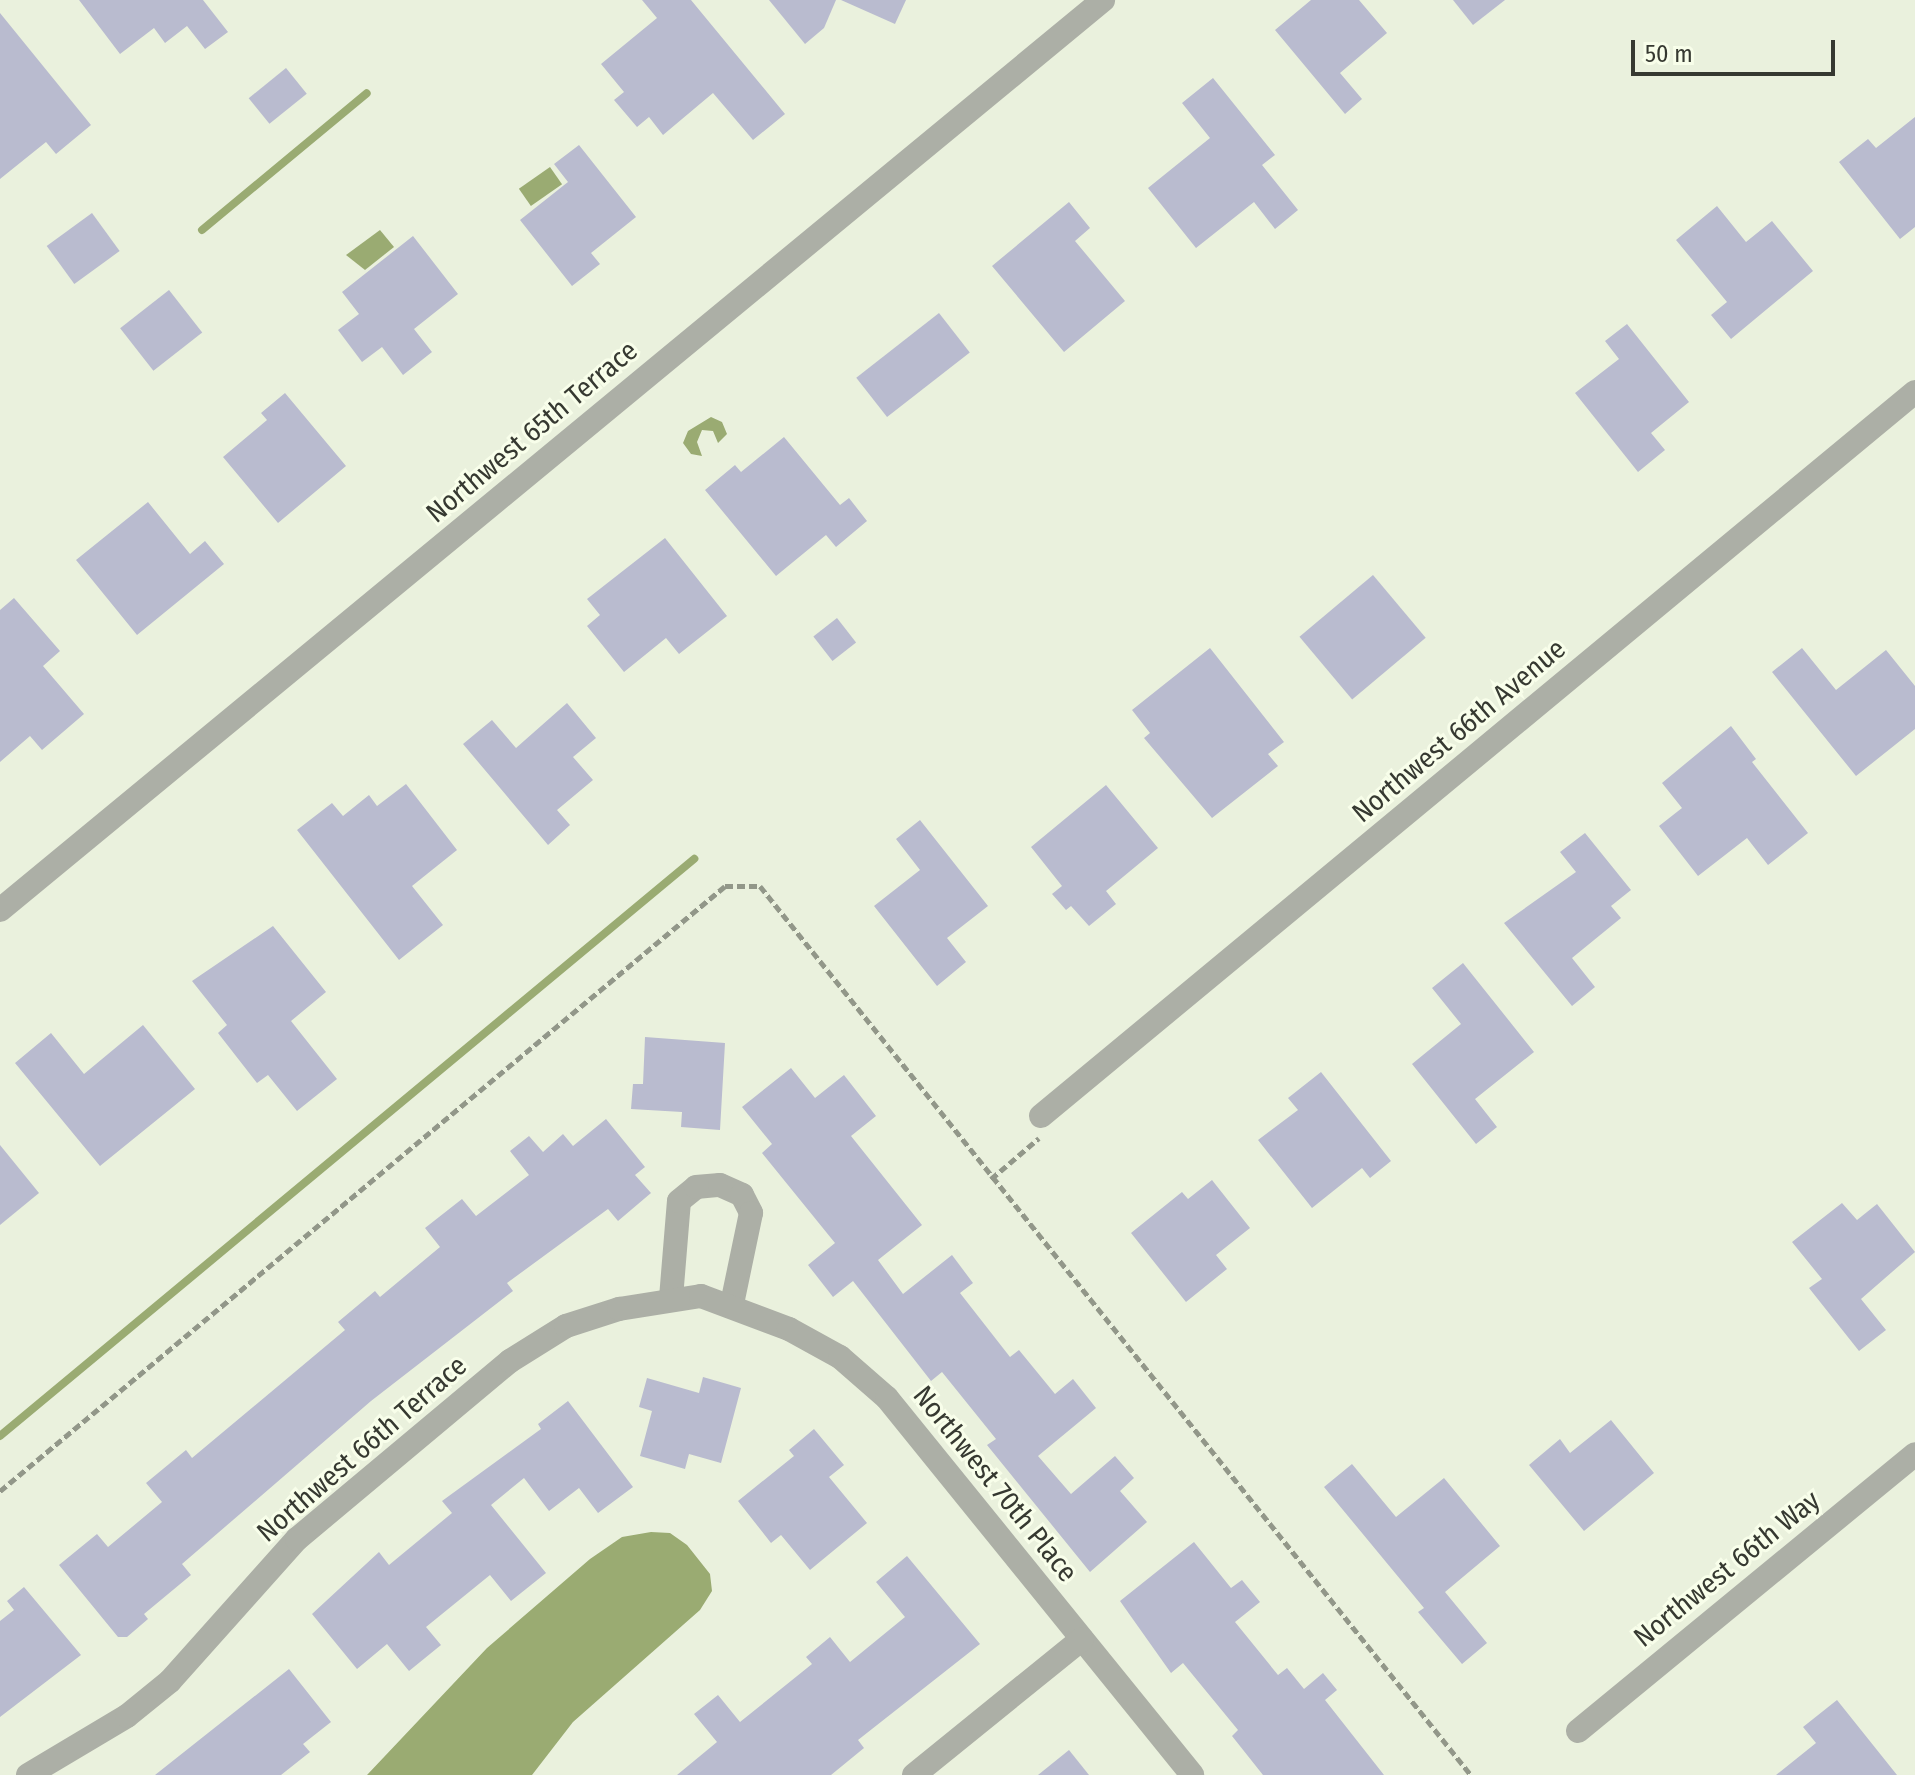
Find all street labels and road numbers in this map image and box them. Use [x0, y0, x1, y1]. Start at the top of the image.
street label: Northwest 65th Terrace [420, 334, 644, 530]
street label: Northwest 66th Avenue [1346, 632, 1572, 830]
street label: Northwest 66th Terrace [250, 1349, 474, 1549]
street label: Northwest 70th Place [906, 1379, 1084, 1589]
street label: Northwest 66th Way [1627, 1484, 1827, 1654]

